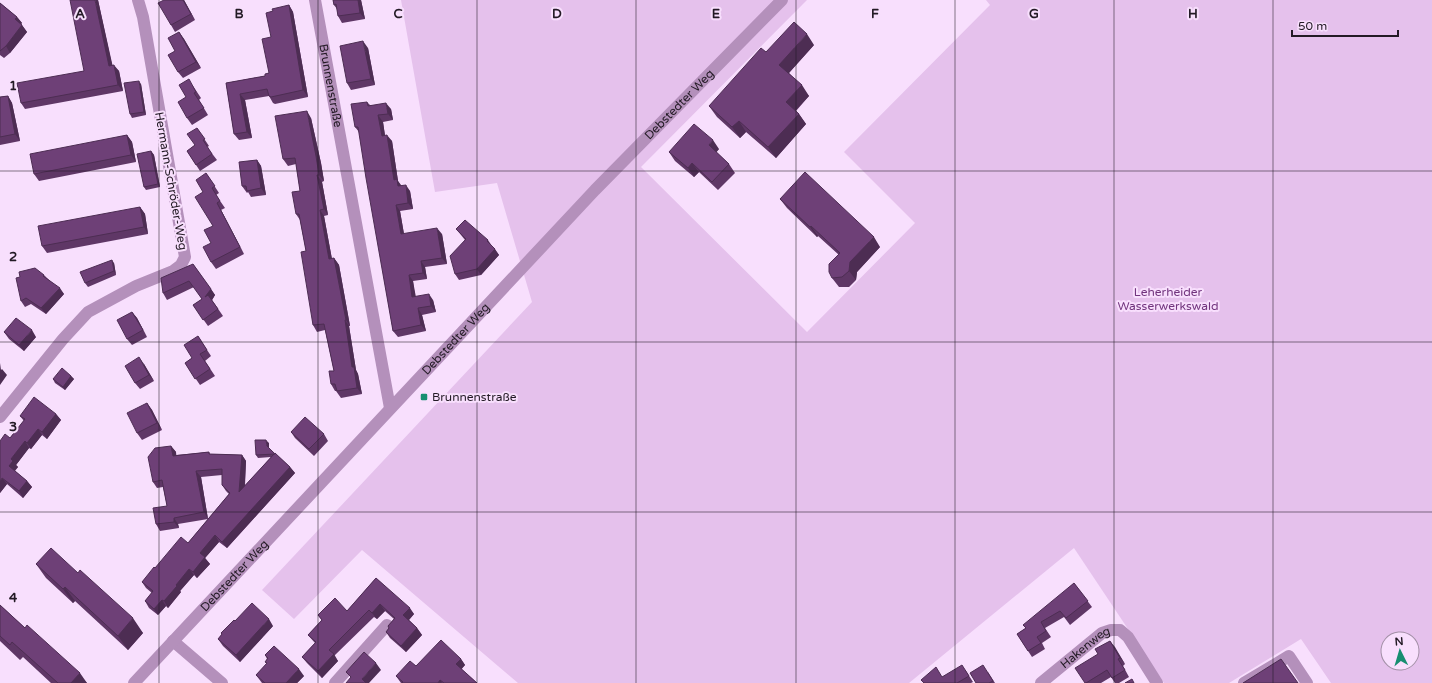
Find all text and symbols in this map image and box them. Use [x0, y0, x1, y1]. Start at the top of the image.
text: A [75, 6, 85, 22]
text: B [234, 6, 244, 22]
text: C [393, 6, 403, 22]
text: D [552, 6, 562, 22]
text: E [712, 6, 720, 22]
text: F [871, 6, 879, 22]
text: G [1029, 6, 1039, 22]
text: H [1188, 6, 1198, 22]
scale bar [1292, 12, 1398, 38]
text: 50 m [1298, 19, 1327, 33]
street label: Brunnenstraße [316, 43, 345, 129]
street label: Debstedter Weg [642, 66, 717, 142]
text: 1 [9, 78, 17, 94]
street label: Hermann-Schröder-Weg [152, 111, 190, 251]
text: 2 [9, 249, 17, 265]
park label: Leherheider Wasserwerkswald [1117, 285, 1219, 313]
street label: Debstedter Weg [419, 300, 492, 378]
place label: Brunnenstraße [432, 390, 517, 404]
marker: Brunnenstraße [419, 392, 429, 402]
text: 3 [9, 419, 17, 435]
street label: Debstedter Weg [198, 537, 271, 614]
text: 4 [9, 590, 18, 606]
street label: Hakenweg [1057, 624, 1112, 671]
north arrow [1380, 631, 1420, 671]
text: N [1394, 635, 1404, 648]

